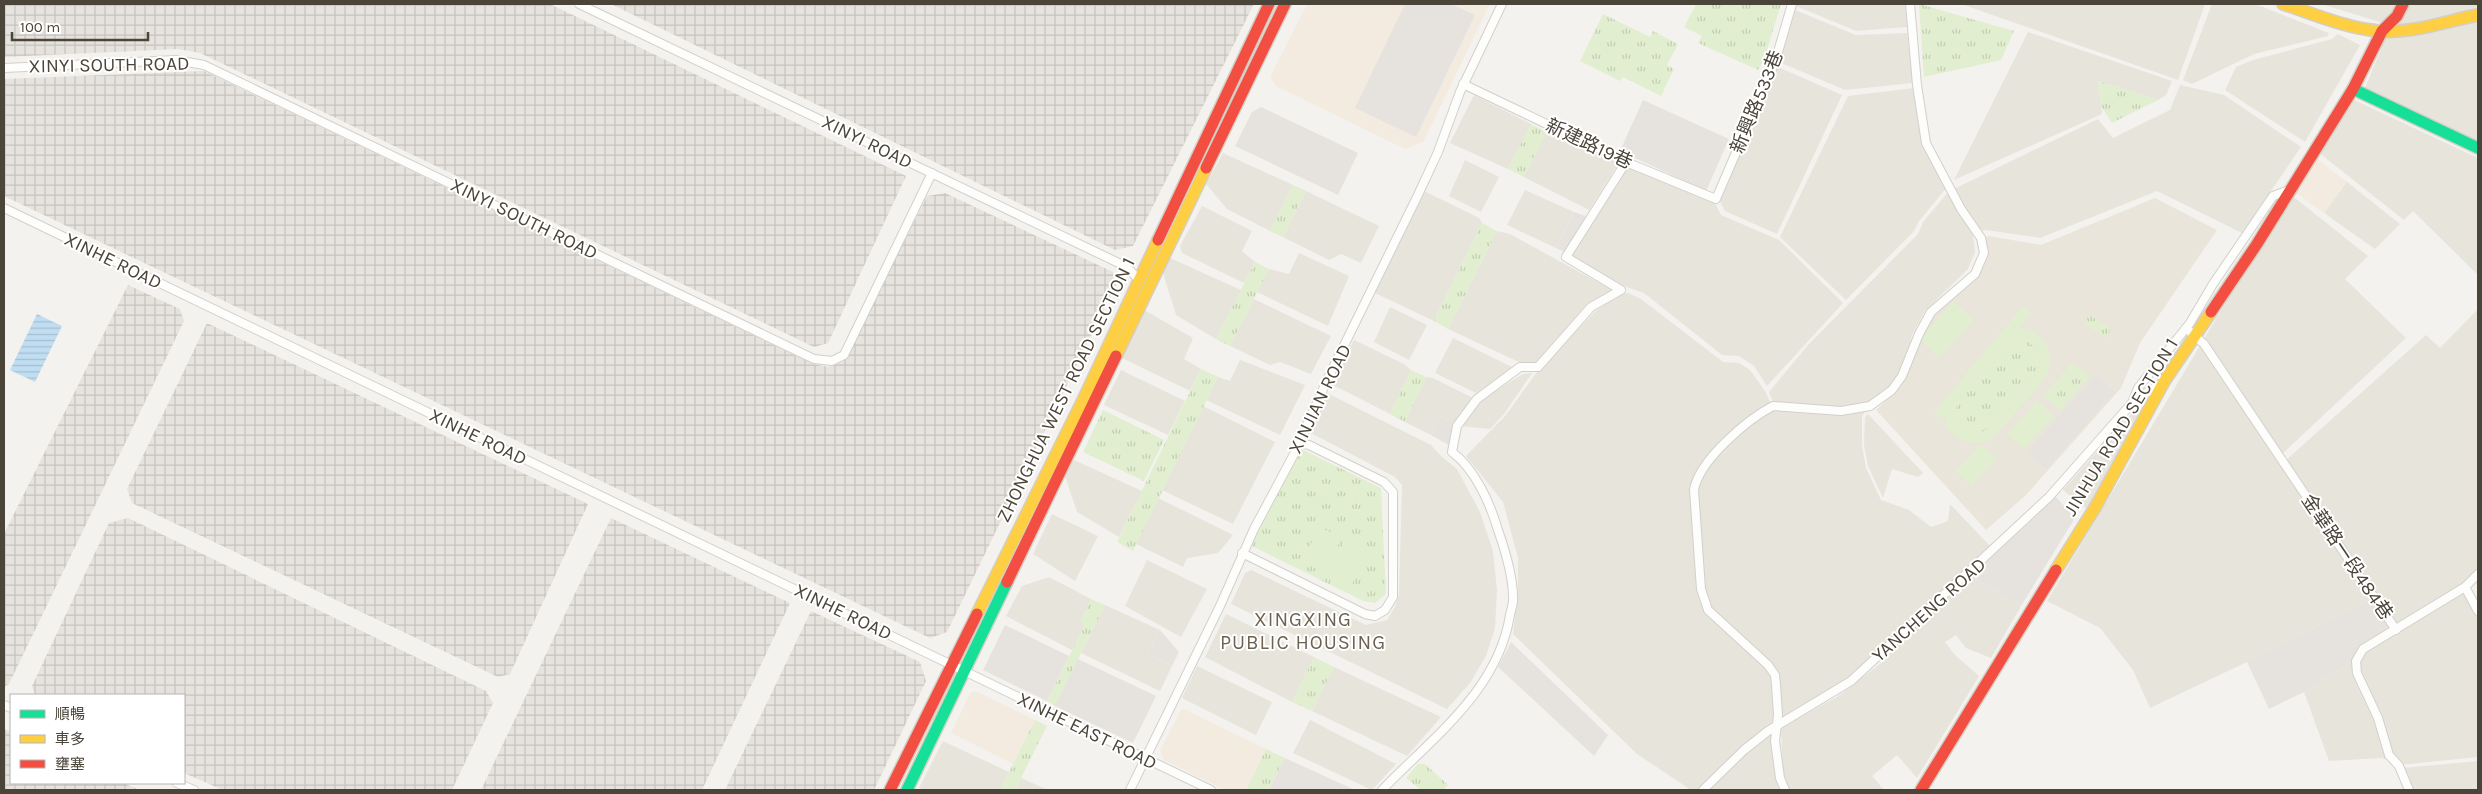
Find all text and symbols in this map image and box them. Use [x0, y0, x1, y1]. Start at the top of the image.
scale bar [12, 10, 149, 42]
text: 100 m [20, 18, 60, 36]
street label: 新興路533巷 [1726, 47, 1788, 157]
street label: XINYI SOUTH ROAD [28, 53, 190, 77]
street label: XINYI ROAD [818, 111, 916, 173]
street label: 新建路19巷 [1542, 114, 1636, 174]
street label: XINYI SOUTH ROAD [447, 174, 601, 264]
street label: XINHE ROAD [61, 228, 165, 294]
street label: ZHONGHUA WEST ROAD SECTION 1 [992, 254, 1140, 526]
street label: JINHUA ROAD SECTION 1 [2059, 334, 2183, 520]
street label: XINJIAN ROAD [1284, 341, 1356, 457]
street label: XINHE ROAD [426, 404, 530, 470]
street label: 金華路一段484巷 [2297, 490, 2397, 624]
street label: YANCHENG ROAD [1868, 553, 1990, 667]
street label: XINHE ROAD [791, 579, 895, 645]
district label: XINGXING PUBLIC HOUSING [1220, 608, 1386, 654]
street label: XINHE EAST ROAD [1013, 688, 1161, 774]
legend [10, 694, 185, 784]
text: 順暢 [55, 705, 85, 723]
text: 車多 [55, 730, 85, 748]
text: 壅塞 [55, 755, 85, 773]

